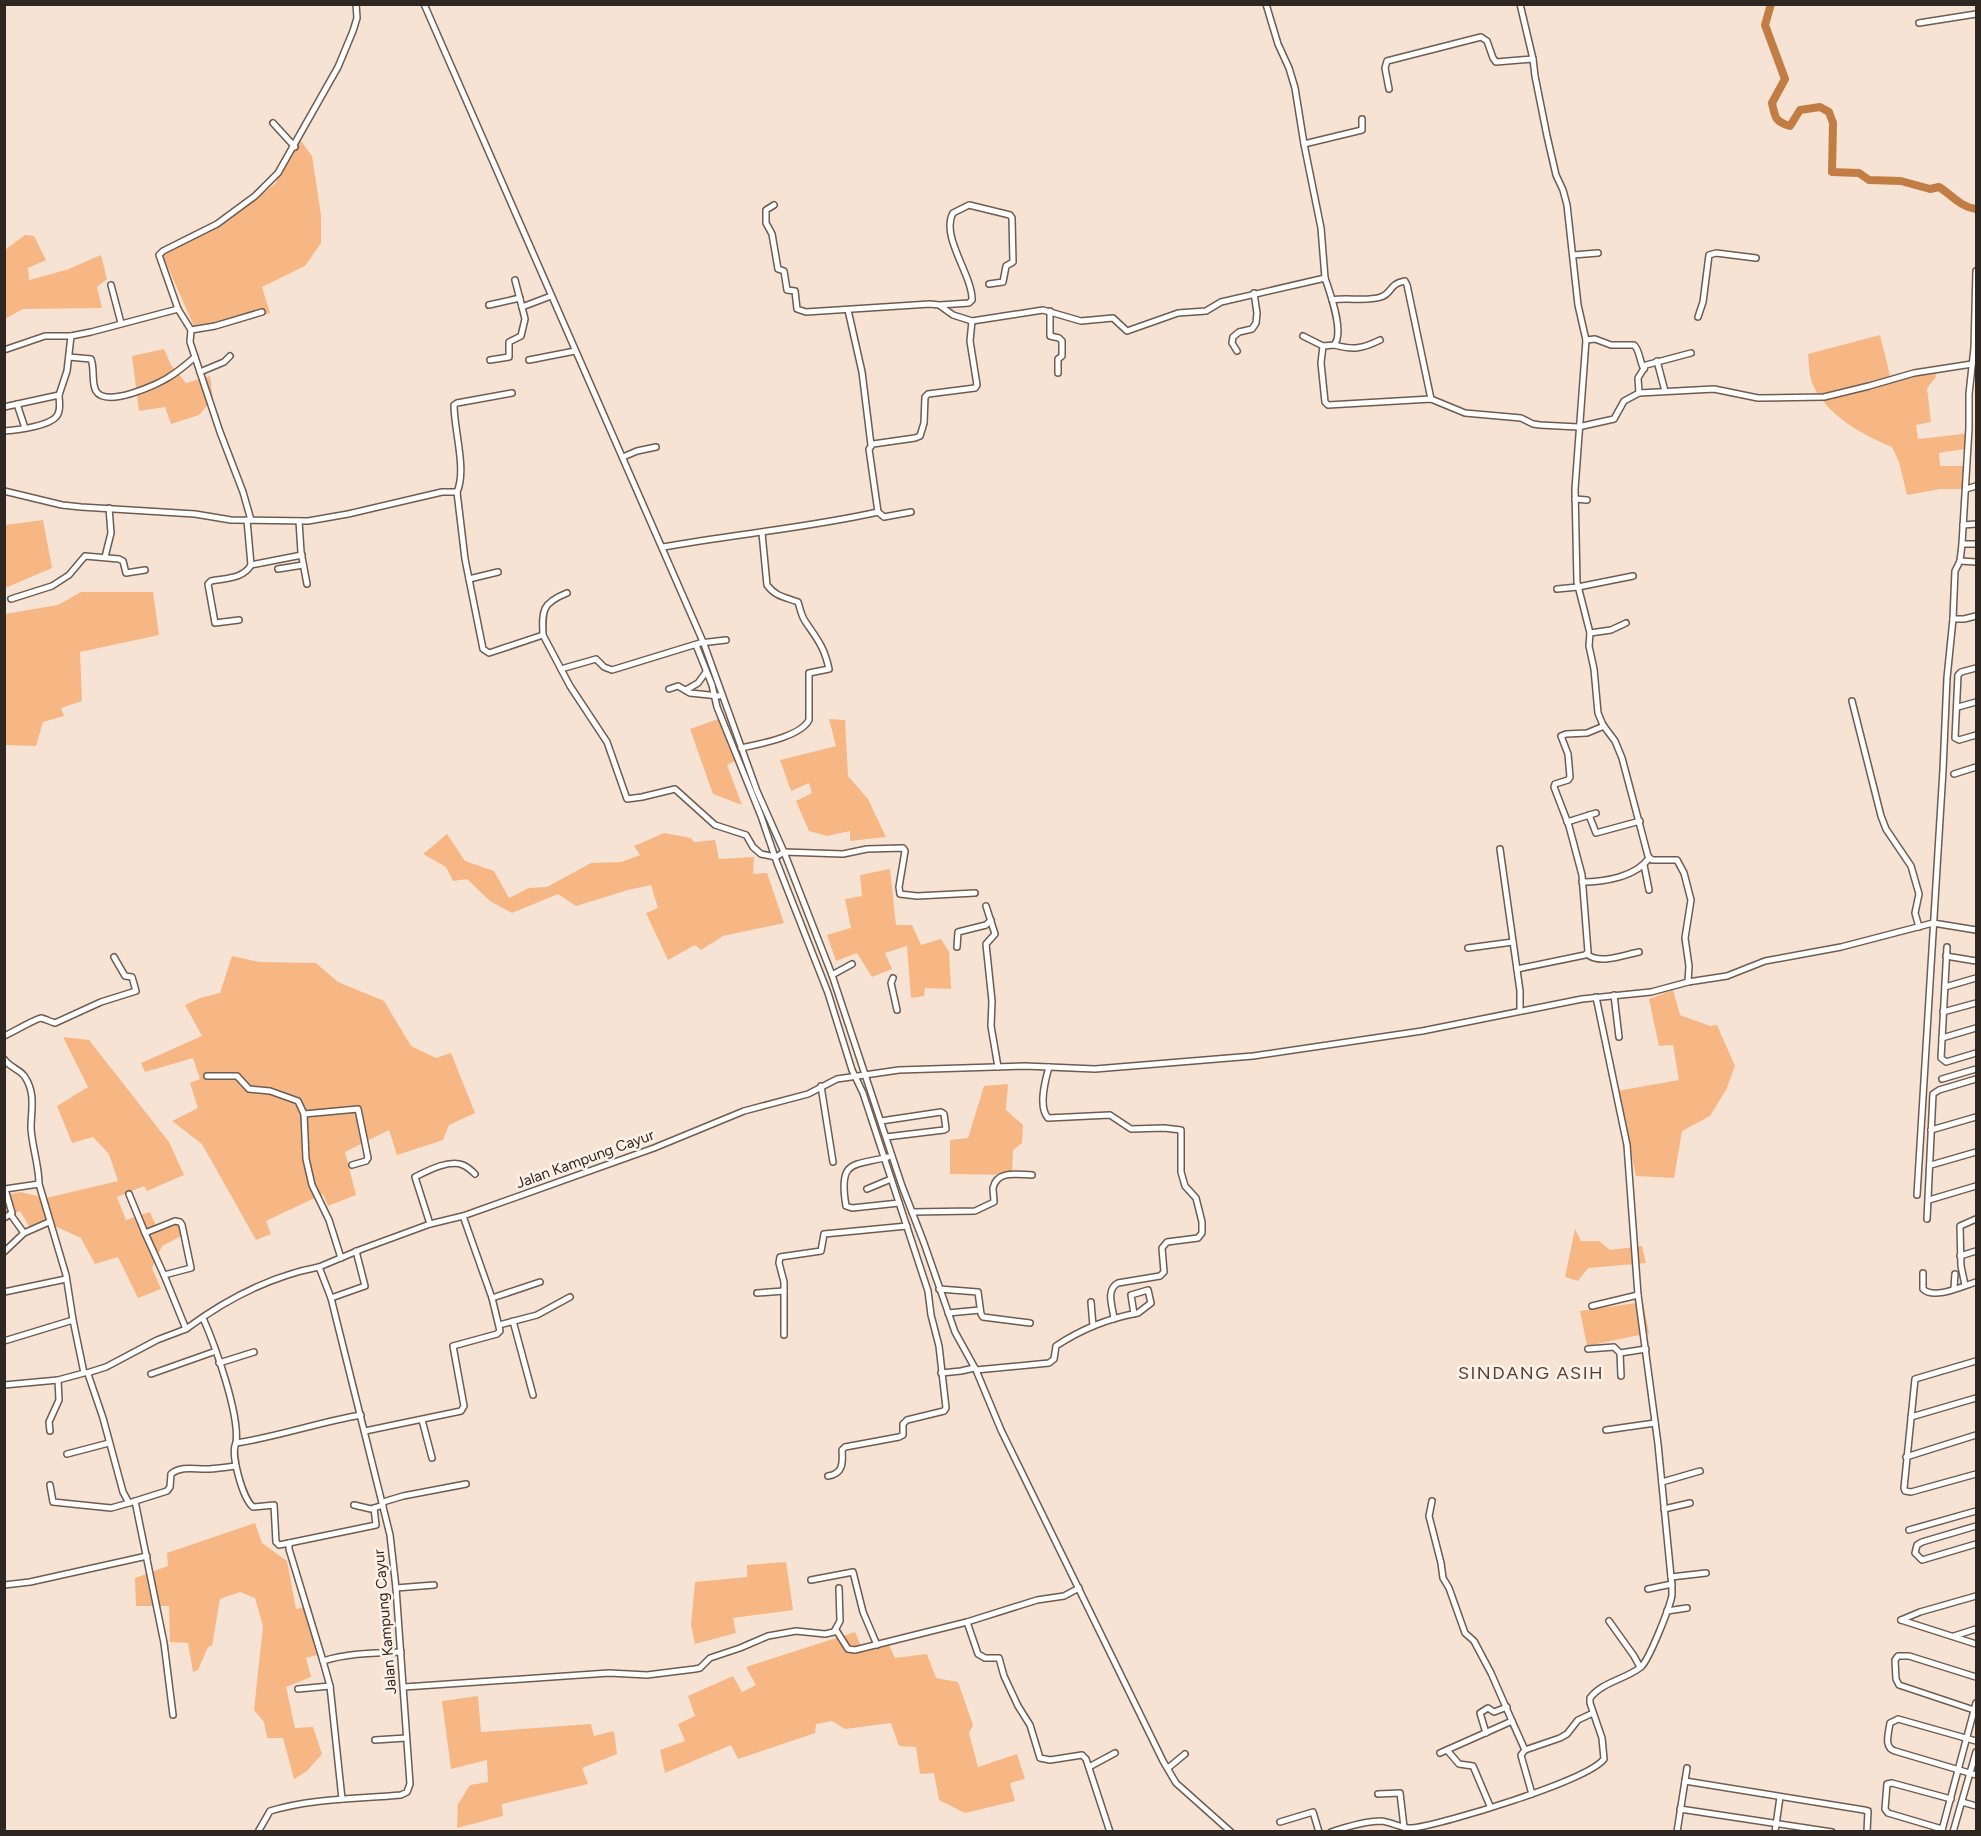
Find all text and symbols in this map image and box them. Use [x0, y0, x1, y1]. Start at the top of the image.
street label: Jalan Kampung Cayur [513, 1126, 657, 1192]
district label: SINDANG ASIH [1458, 1362, 1604, 1384]
street label: Jalan Kampung Cayur [370, 1549, 400, 1695]

